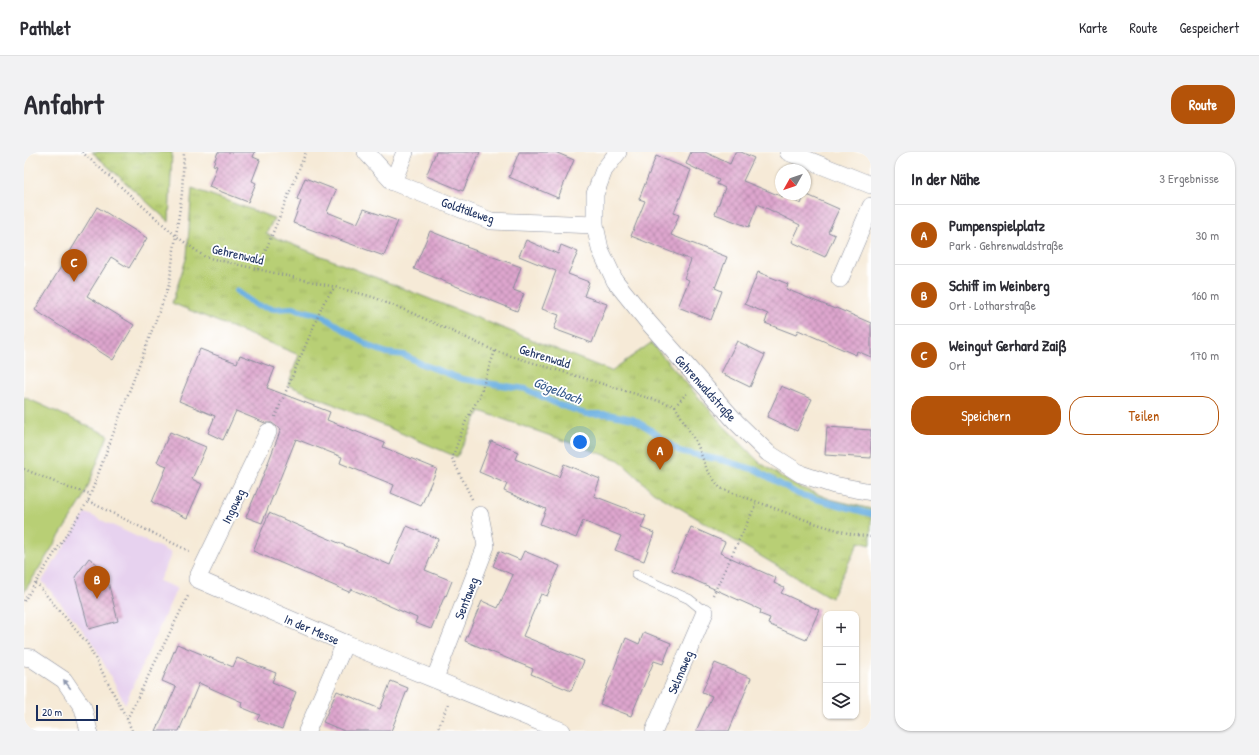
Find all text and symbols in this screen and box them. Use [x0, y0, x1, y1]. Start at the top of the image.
text: Pathlet [20, 15, 70, 41]
text: Karte [1079, 18, 1108, 37]
text: Route [1130, 18, 1158, 37]
text: Gespeichert [1180, 18, 1239, 37]
text: Anfahrt [24, 85, 104, 123]
button: Route [1171, 85, 1235, 124]
north arrow [775, 164, 811, 200]
text: In der Nähe [911, 167, 980, 190]
text: 3 Ergebnisse [1159, 169, 1219, 187]
street label: Goldtäleweg [439, 193, 497, 228]
text: Pumpenspielplatz [949, 215, 1045, 236]
text: A [921, 226, 927, 244]
text: 30 m [1196, 226, 1219, 244]
text: Park · Gehrenwaldstraße [949, 236, 1064, 254]
street label: Gehrenwald [210, 239, 266, 269]
pin: C [61, 249, 87, 282]
text: Schiff im Weinberg [949, 275, 1050, 296]
text: B [921, 286, 927, 304]
text: 160 m [1191, 286, 1219, 304]
text: Ort · Lotharstraße [949, 296, 1036, 314]
text: Weingut Gerhard Zaiß [949, 335, 1067, 356]
street label: Gehrenwald [517, 340, 573, 372]
text: C [920, 346, 928, 364]
text: 170 m [1190, 346, 1219, 364]
street label: Gehrenwaldstraße [671, 351, 741, 425]
text: Ort [949, 356, 966, 374]
water label: Gögelbach [531, 372, 586, 410]
button: Speichern [911, 396, 1061, 435]
button: Teilen [1069, 396, 1219, 435]
your location [570, 432, 590, 452]
pin: A [647, 437, 673, 470]
street label: Ingoweg [217, 485, 249, 527]
pin: B [84, 566, 110, 599]
street label: Sentaweg [450, 574, 482, 622]
street label: In der Messe [282, 609, 342, 649]
map controls [823, 611, 859, 719]
button: + [823, 611, 859, 647]
street label: Selmaweg [663, 647, 697, 696]
button: − [823, 647, 859, 683]
one-way arrow [62, 679, 71, 690]
button: layers [823, 683, 859, 719]
scale bar [36, 703, 98, 722]
text: 20 m [42, 705, 62, 719]

